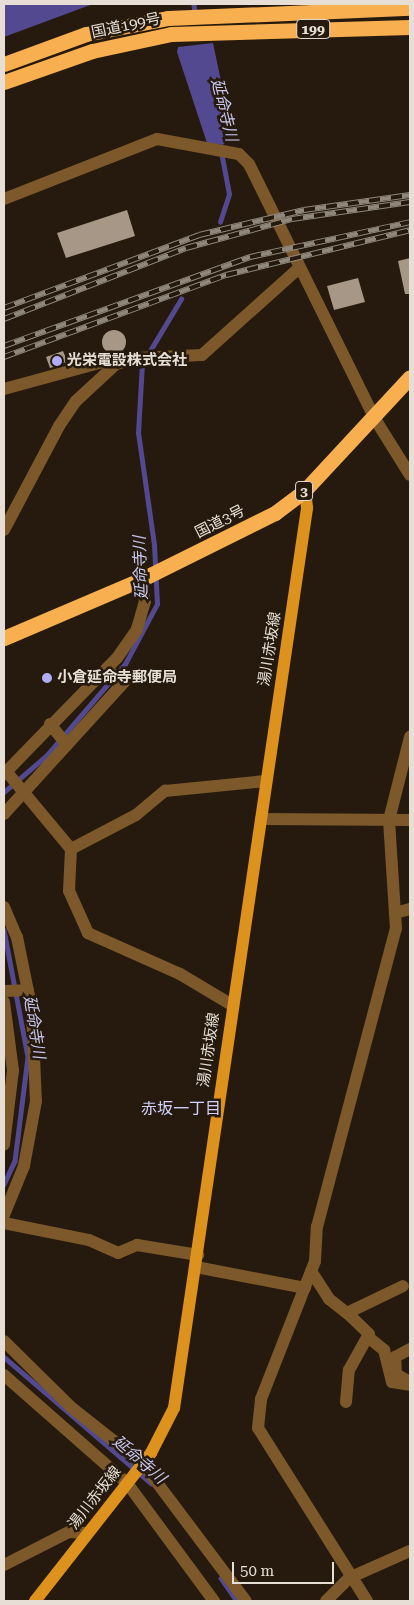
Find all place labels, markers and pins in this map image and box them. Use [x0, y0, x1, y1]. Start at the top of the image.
place label: 光栄電設株式会社 [67, 352, 187, 370]
marker: 光栄電設株式会社 [51, 355, 63, 367]
place label: 小倉延命寺郵便局 [57, 669, 177, 687]
marker: 小倉延命寺郵便局 [41, 672, 53, 684]

